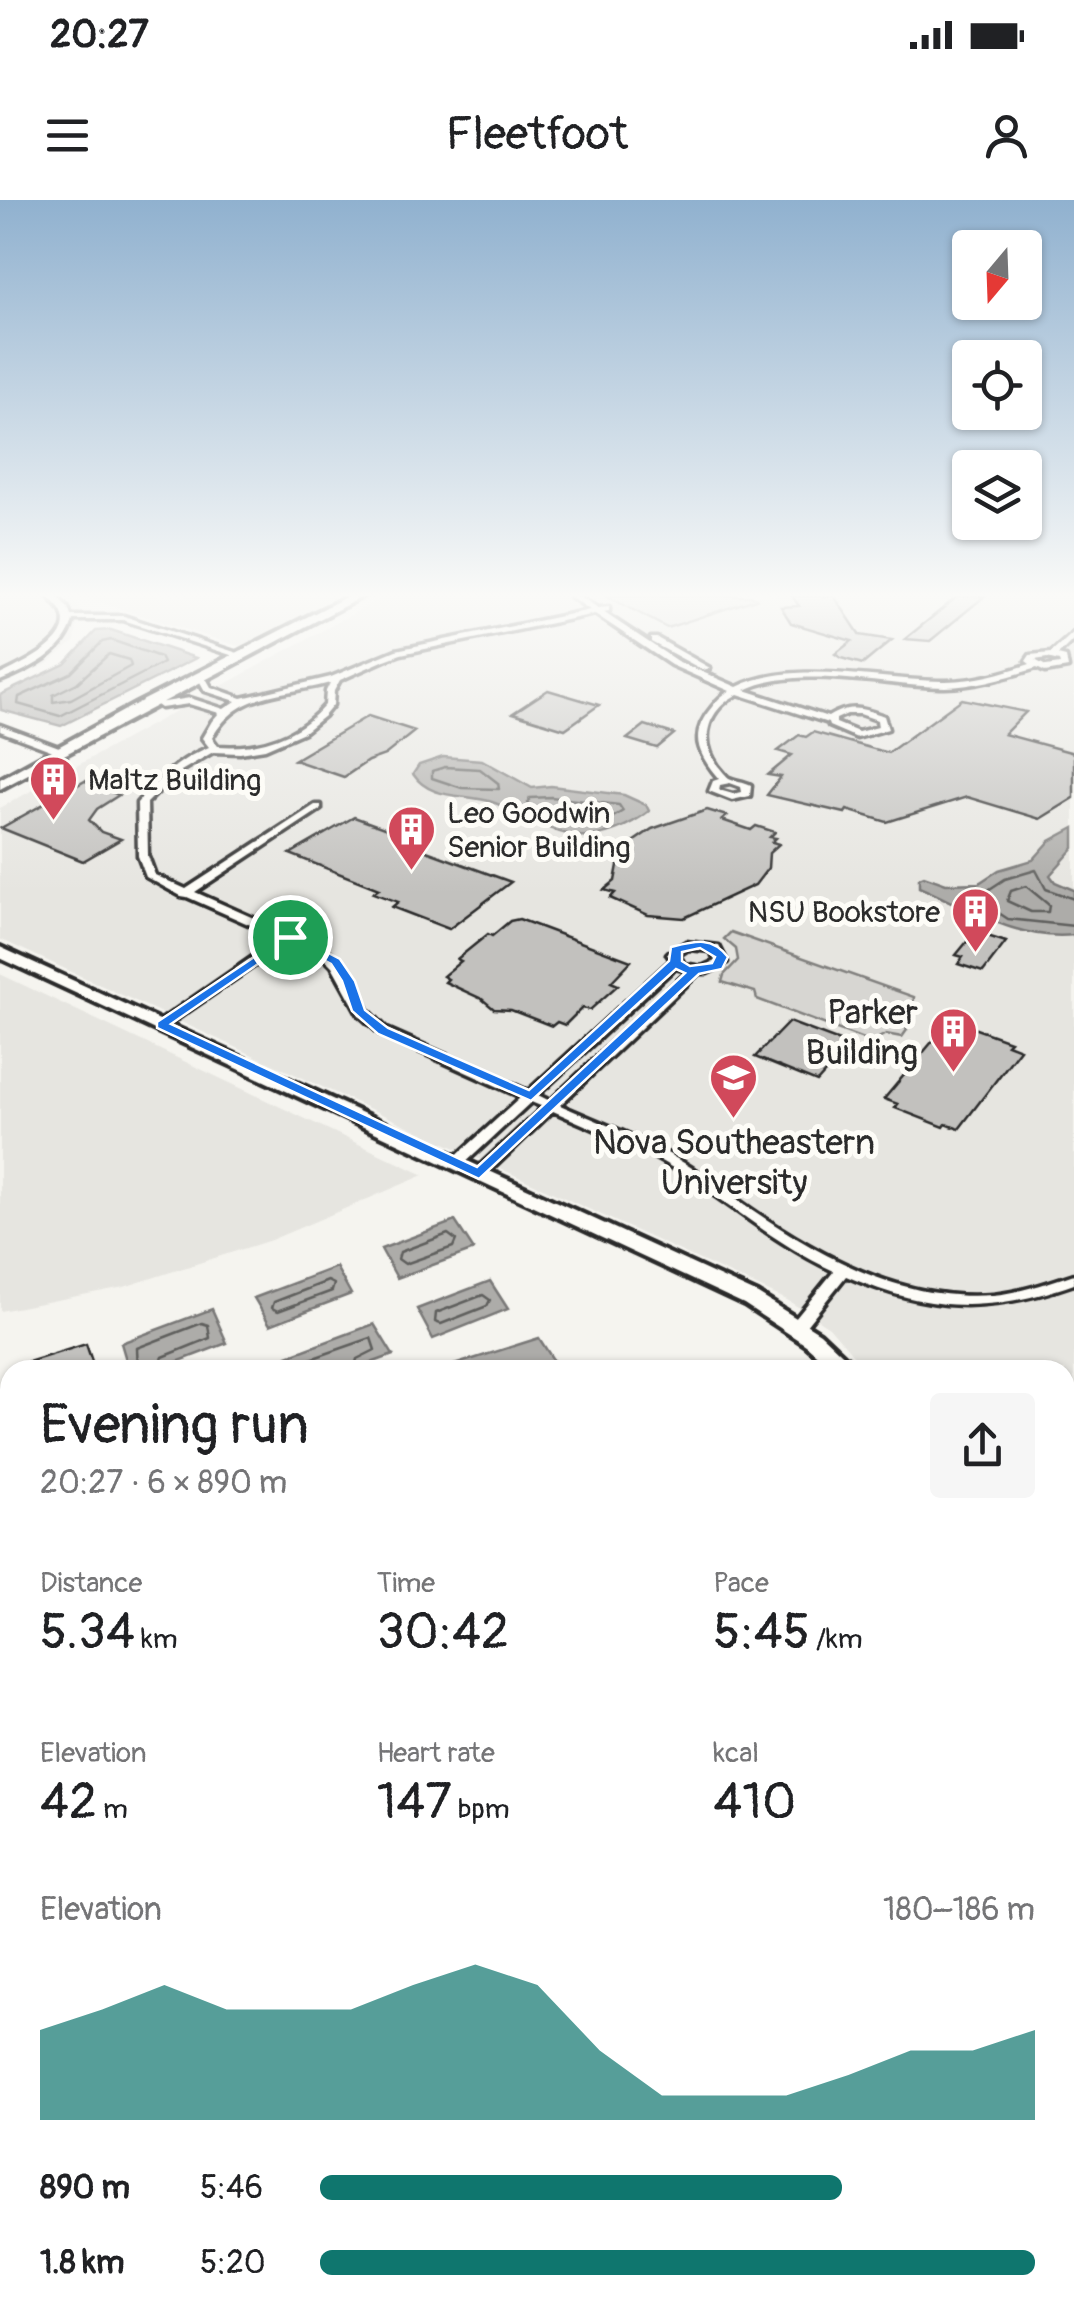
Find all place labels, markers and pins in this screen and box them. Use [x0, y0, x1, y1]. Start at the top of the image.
building icon: Maltz Building [27, 754, 79, 822]
place label: Maltz Building [88, 762, 261, 799]
place label: Leo Goodwin Senior Building [447, 795, 631, 866]
building icon: Leo Goodwin Senior Building [386, 804, 438, 872]
building icon: NSU Bookstore [949, 886, 1001, 954]
place label: NSU Bookstore [748, 894, 940, 931]
pin [248, 895, 333, 980]
place label: Parker Building [806, 991, 918, 1075]
building icon: Parker Building [927, 1006, 979, 1074]
school or university icon: Nova Southeastern University [708, 1052, 760, 1120]
place label: Nova Southeastern University [593, 1121, 875, 1205]

